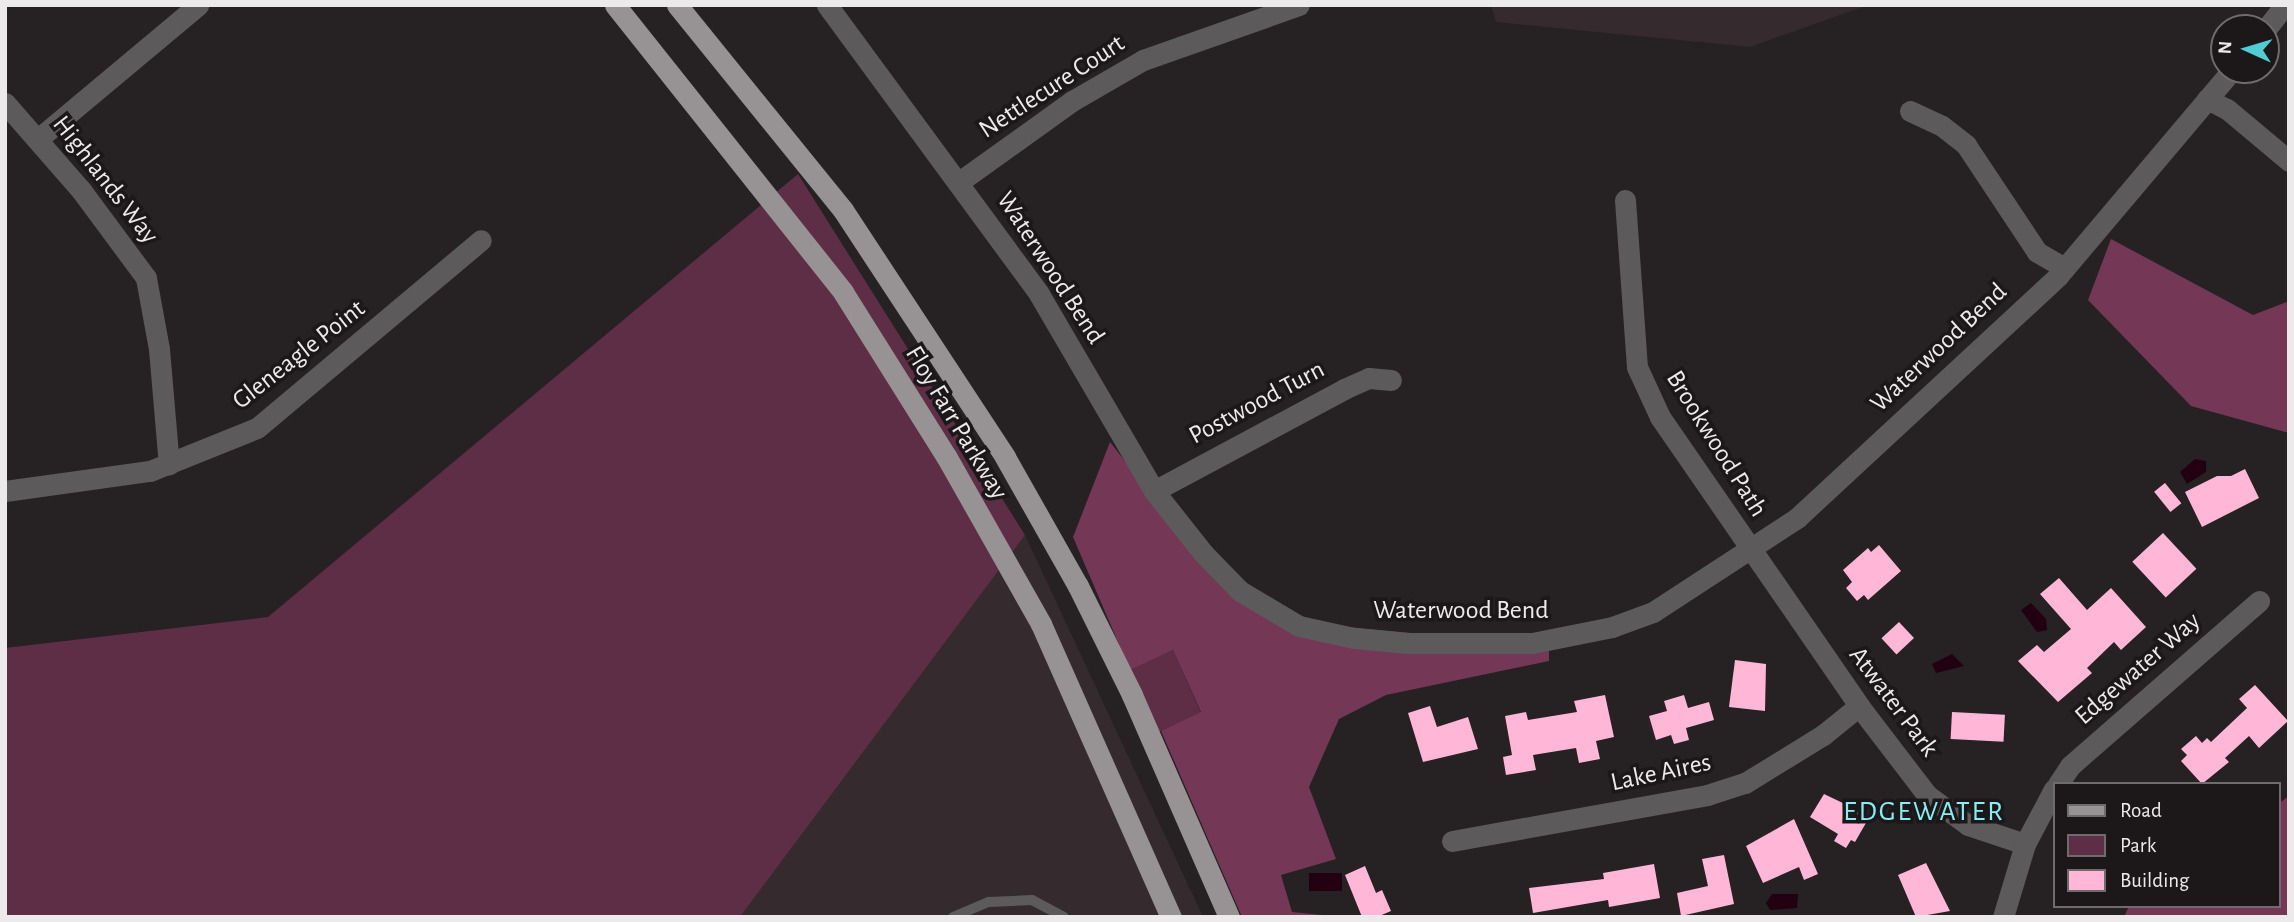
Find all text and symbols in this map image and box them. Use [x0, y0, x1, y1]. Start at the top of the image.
north arrow [2210, 14, 2280, 84]
street label: Nettlecure Court [973, 28, 1131, 146]
text: N [2216, 40, 2235, 55]
street label: Highlands Way [45, 110, 165, 250]
street label: Waterwood Bend [989, 186, 1111, 350]
street label: Waterwood Bend [1864, 277, 2014, 419]
street label: Gleneagle Point [226, 294, 372, 416]
street label: Floy Farr Parkway [898, 341, 1014, 505]
street label: Postwood Turn [1184, 354, 1330, 452]
street label: Brookwood Path [1659, 365, 1773, 523]
street label: Waterwood Bend [1373, 595, 1549, 627]
street label: Edgewater Way [2069, 606, 2207, 732]
street label: Atwater Park [1842, 641, 1944, 763]
street label: Lake Aires [1608, 747, 1714, 799]
legend [2052, 782, 2280, 908]
district label: EDGEWATER [1844, 795, 2004, 829]
text: Road [2120, 800, 2162, 821]
text: Park [2120, 835, 2156, 856]
text: Building [2120, 870, 2189, 891]

